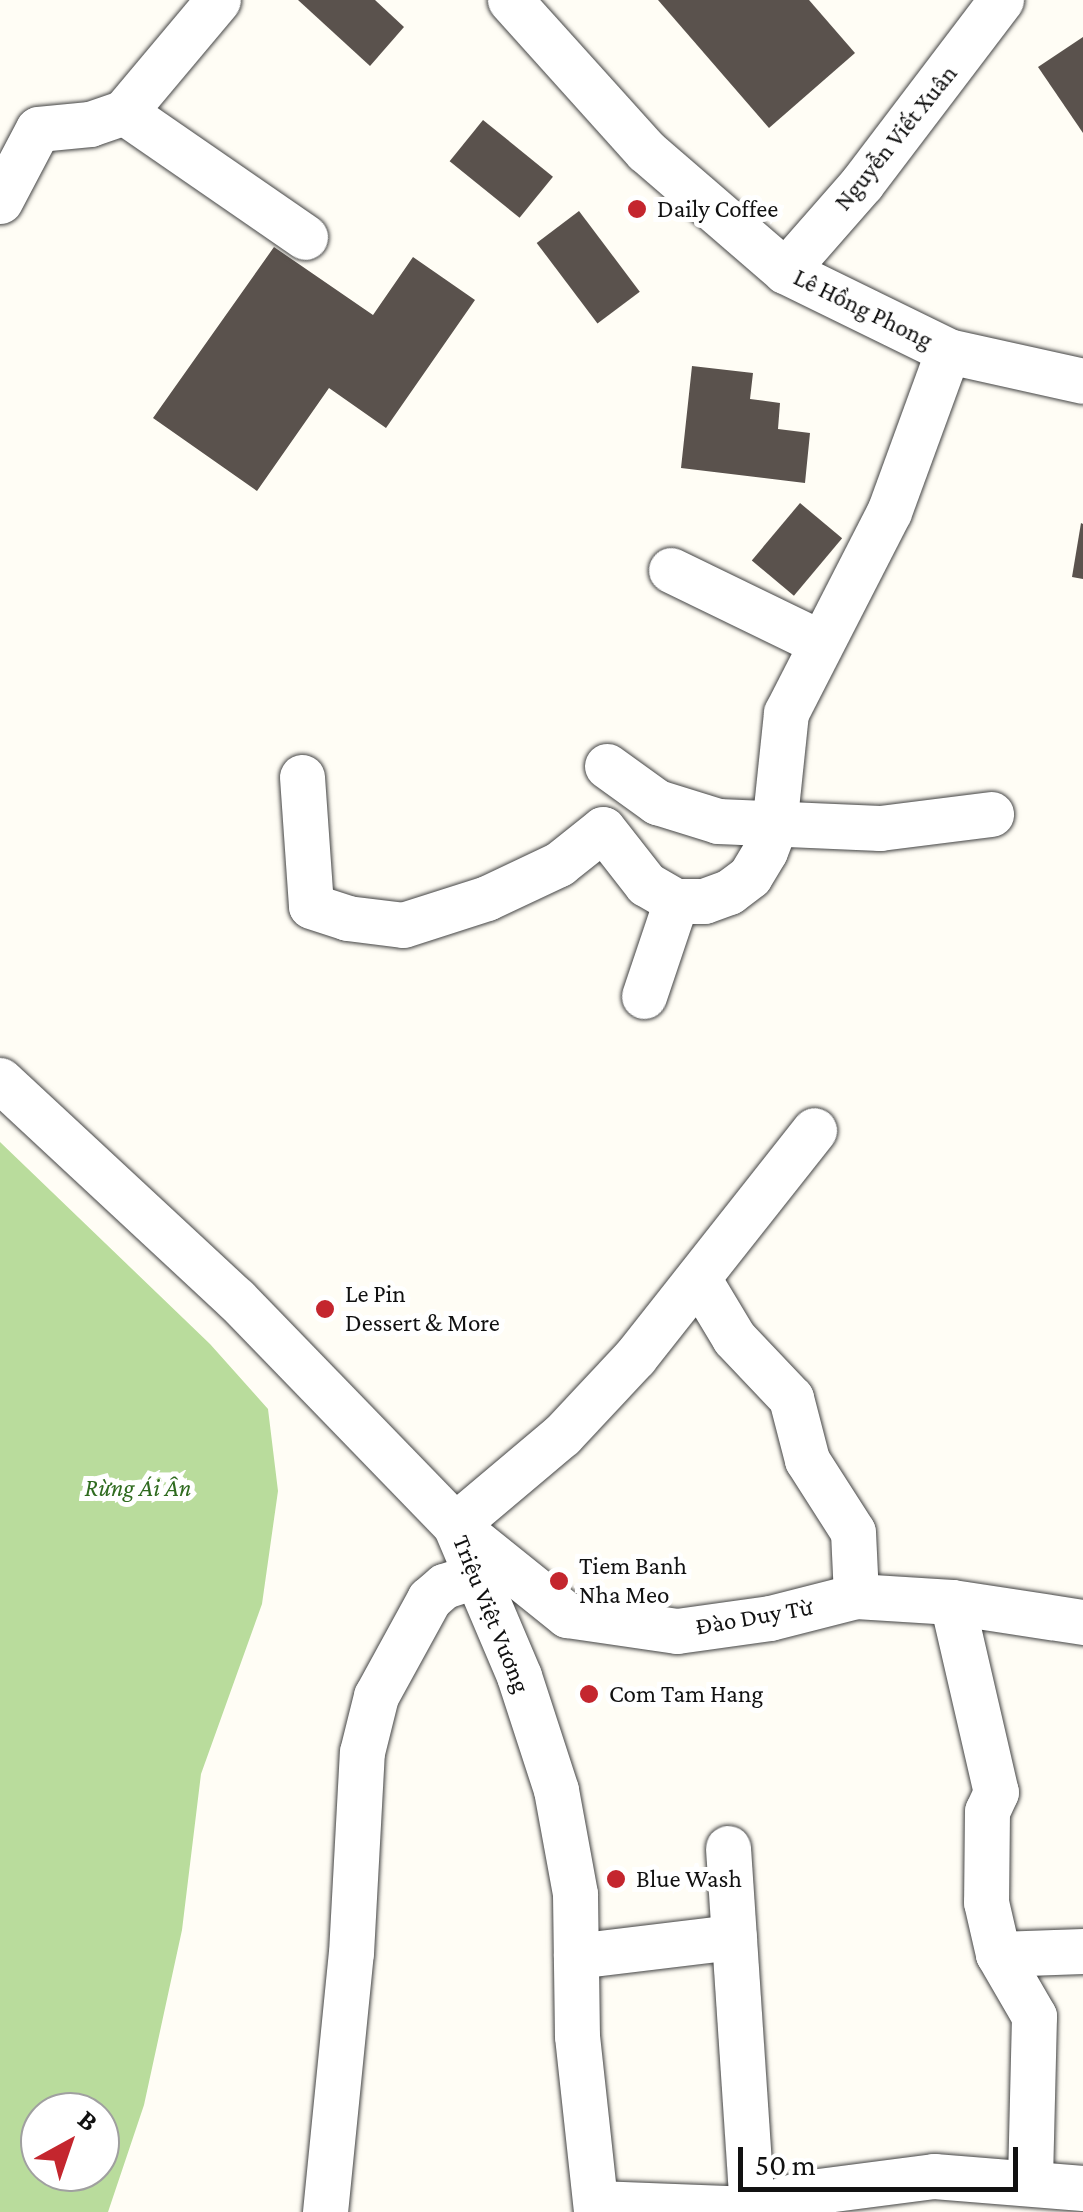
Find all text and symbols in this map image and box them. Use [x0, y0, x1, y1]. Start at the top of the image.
street label: Nguyễn Viết Xuân [828, 59, 964, 217]
place label: Daily Coffee [657, 194, 778, 224]
marker: Daily Coffee [626, 198, 648, 220]
street label: Lê Hồng Phong [789, 262, 937, 356]
place label: Le Pin Dessert & More [345, 1280, 500, 1339]
marker: Le Pin Dessert & More [314, 1298, 336, 1320]
park label: Rừng Ái Ân [85, 1473, 191, 1503]
street label: Triệu Việt Vương [446, 1531, 536, 1697]
place label: Tiem Banh Nha Meo [579, 1552, 687, 1611]
marker: Tiem Banh Nha Meo [548, 1570, 570, 1592]
street label: Đào Duy Từ [693, 1592, 815, 1642]
place label: Com Tam Hang [609, 1679, 763, 1709]
marker: Com Tam Hang [578, 1683, 600, 1705]
place label: Blue Wash [636, 1864, 742, 1894]
marker: Blue Wash [605, 1868, 627, 1890]
north arrow [20, 2092, 120, 2192]
text: B [72, 2103, 105, 2137]
scale bar [743, 2127, 1023, 2189]
text: 50 m [755, 2148, 816, 2181]

